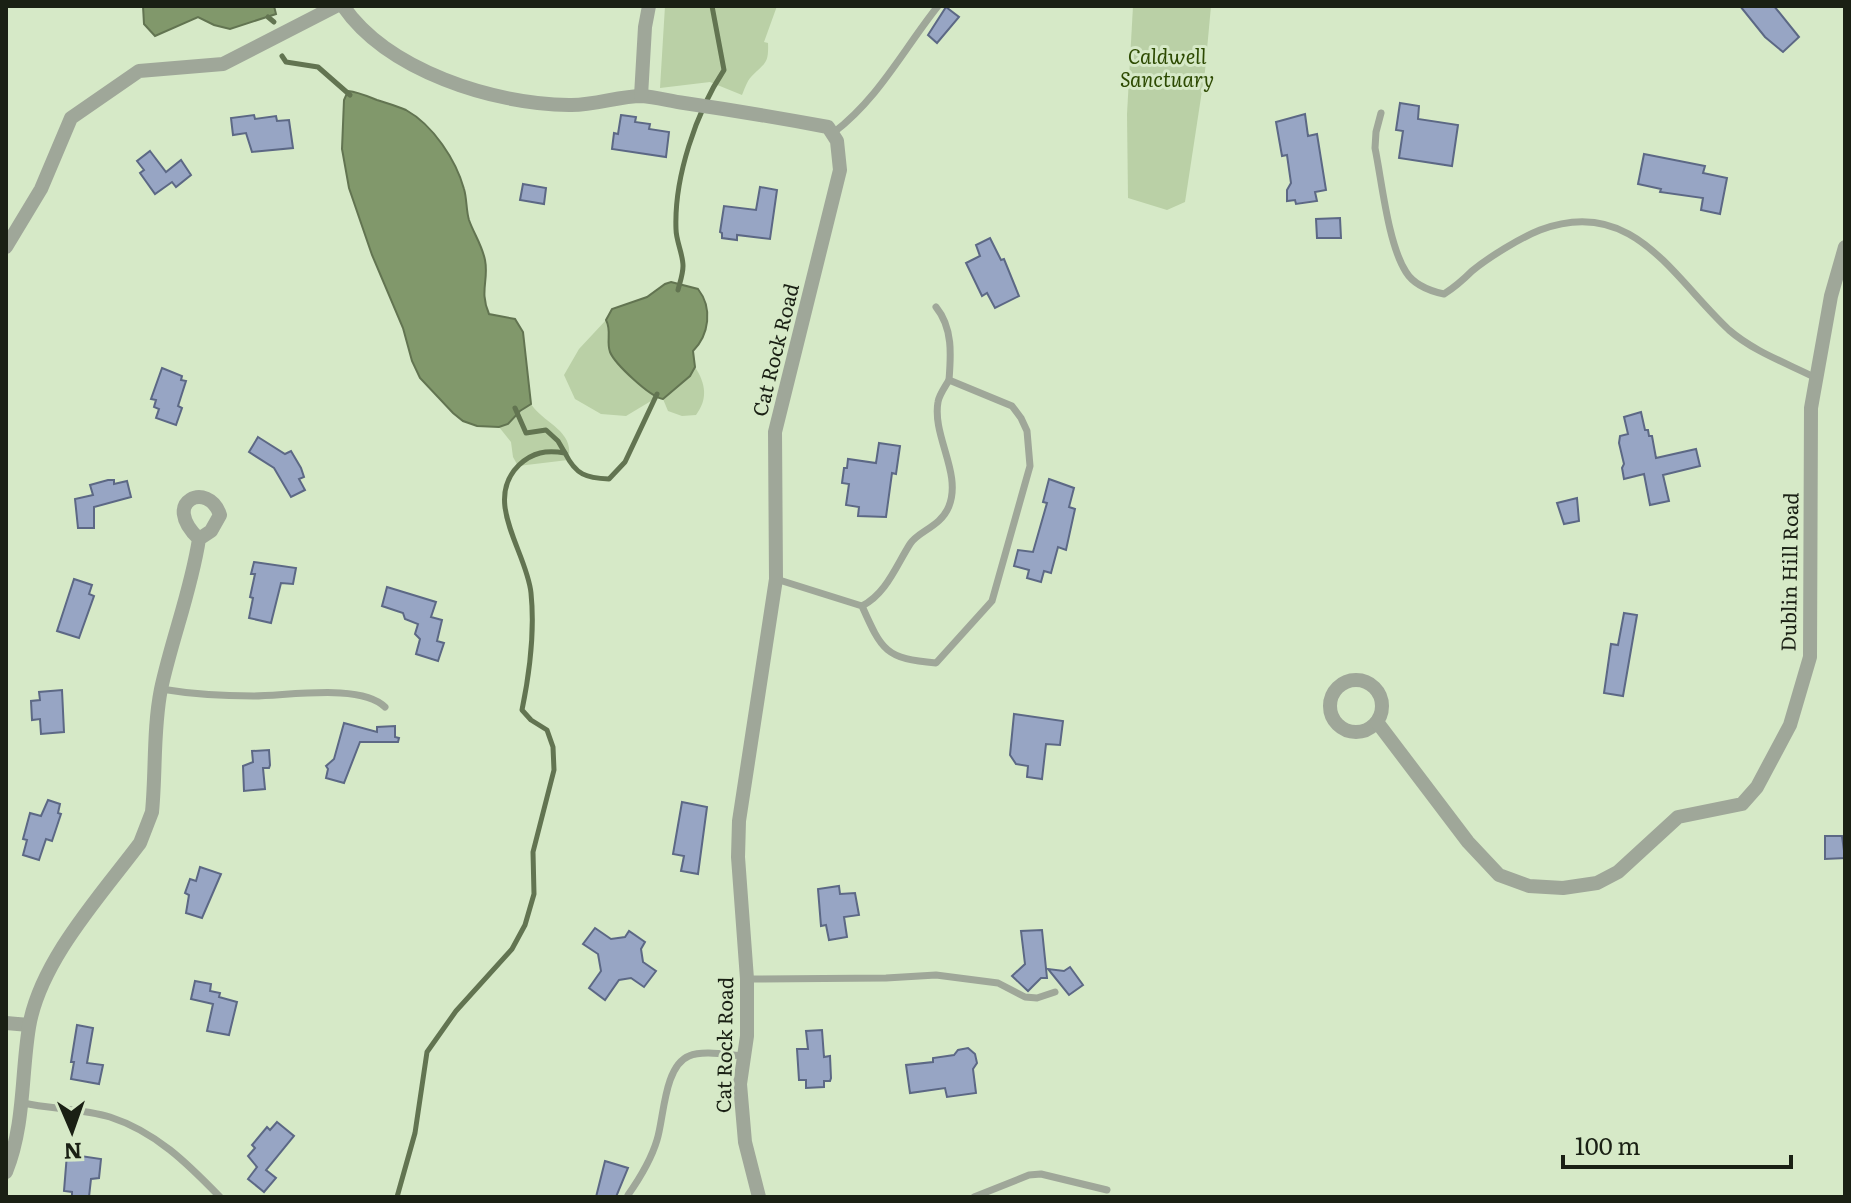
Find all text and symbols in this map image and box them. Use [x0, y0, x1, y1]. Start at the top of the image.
park label: Caldwell Sanctuary [1120, 40, 1214, 93]
street label: Cat Rock Road [743, 280, 805, 419]
street label: Dublin Hill Road [1772, 492, 1804, 652]
street label: Cat Rock Road [707, 977, 739, 1113]
north arrow [32, 1091, 112, 1171]
scale bar [1563, 1119, 1791, 1169]
text: 100 m [1575, 1127, 1641, 1162]
text: N [63, 1136, 83, 1169]

